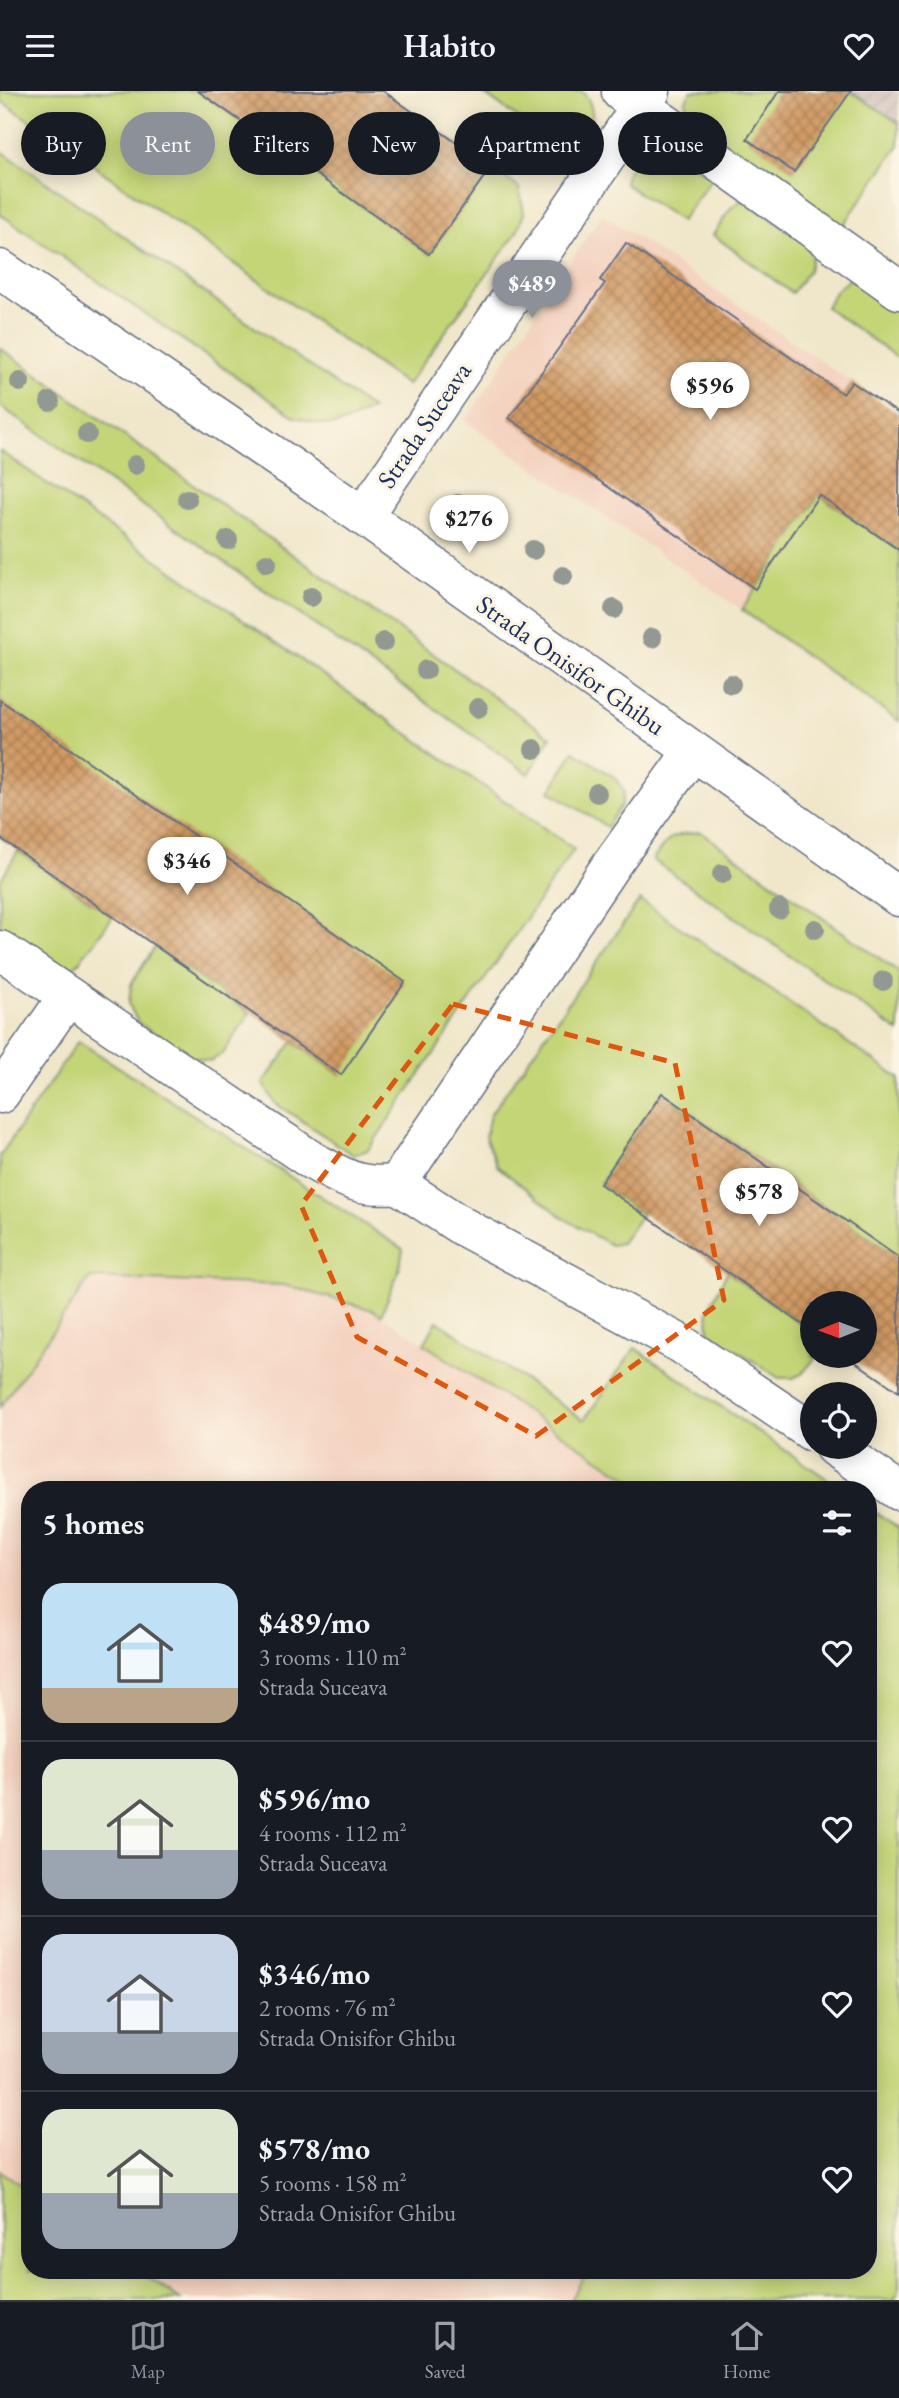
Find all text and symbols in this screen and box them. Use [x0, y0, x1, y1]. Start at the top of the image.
text: Habito [403, 25, 496, 67]
icon: menu [21, 27, 59, 65]
icon: heart [840, 27, 878, 65]
chip: Buy [21, 112, 106, 175]
chip: Rent [120, 112, 215, 175]
chip: Filters [229, 112, 334, 175]
chip: New [348, 112, 440, 175]
chip: Apartment [454, 112, 604, 175]
chip: House [618, 112, 727, 175]
pin: $489 [491, 261, 573, 320]
text: $489 [508, 268, 556, 298]
street label: Strada Suceava [369, 355, 479, 495]
pin: $596 [669, 363, 751, 422]
text: $596 [686, 370, 734, 400]
pin: $276 [428, 496, 510, 555]
text: $276 [445, 503, 493, 533]
street label: Strada Onisifor Ghibu [470, 587, 672, 743]
pin: $346 [146, 837, 228, 897]
text: $346 [163, 845, 211, 875]
pin: $578 [718, 1169, 800, 1228]
text: $578 [735, 1176, 783, 1206]
north arrow [800, 1291, 877, 1369]
map controls [800, 1291, 877, 1459]
button: locate [800, 1382, 877, 1459]
text: 5 homes [42, 1504, 144, 1543]
icon: filters [818, 1504, 856, 1542]
text: $489/mo [259, 1603, 370, 1642]
icon: home [98, 1611, 182, 1695]
icon: heart [818, 1634, 856, 1672]
text: 3 rooms · 110 m² [259, 1642, 407, 1672]
text: Strada Suceava [259, 1672, 388, 1702]
text: $596/mo [259, 1779, 370, 1818]
icon: home [98, 1787, 182, 1871]
icon: heart [818, 1810, 856, 1848]
text: 4 rooms · 112 m² [259, 1818, 407, 1848]
text: Strada Suceava [259, 1848, 388, 1878]
text: $346/mo [259, 1954, 370, 1993]
icon: home [98, 1962, 182, 2046]
icon: heart [818, 1985, 856, 2023]
text: 2 rooms · 76 m² [259, 1993, 396, 2023]
text: Strada Onisifor Ghibu [259, 2023, 456, 2053]
text: $578/mo [259, 2129, 370, 2168]
icon: home [98, 2137, 182, 2221]
icon: heart [818, 2160, 856, 2198]
text: 5 rooms · 158 m² [259, 2168, 407, 2198]
text: Strada Onisifor Ghibu [259, 2198, 456, 2228]
tab: Map [129, 2317, 167, 2384]
tab: Saved [425, 2317, 465, 2384]
tab: Home [723, 2317, 770, 2384]

